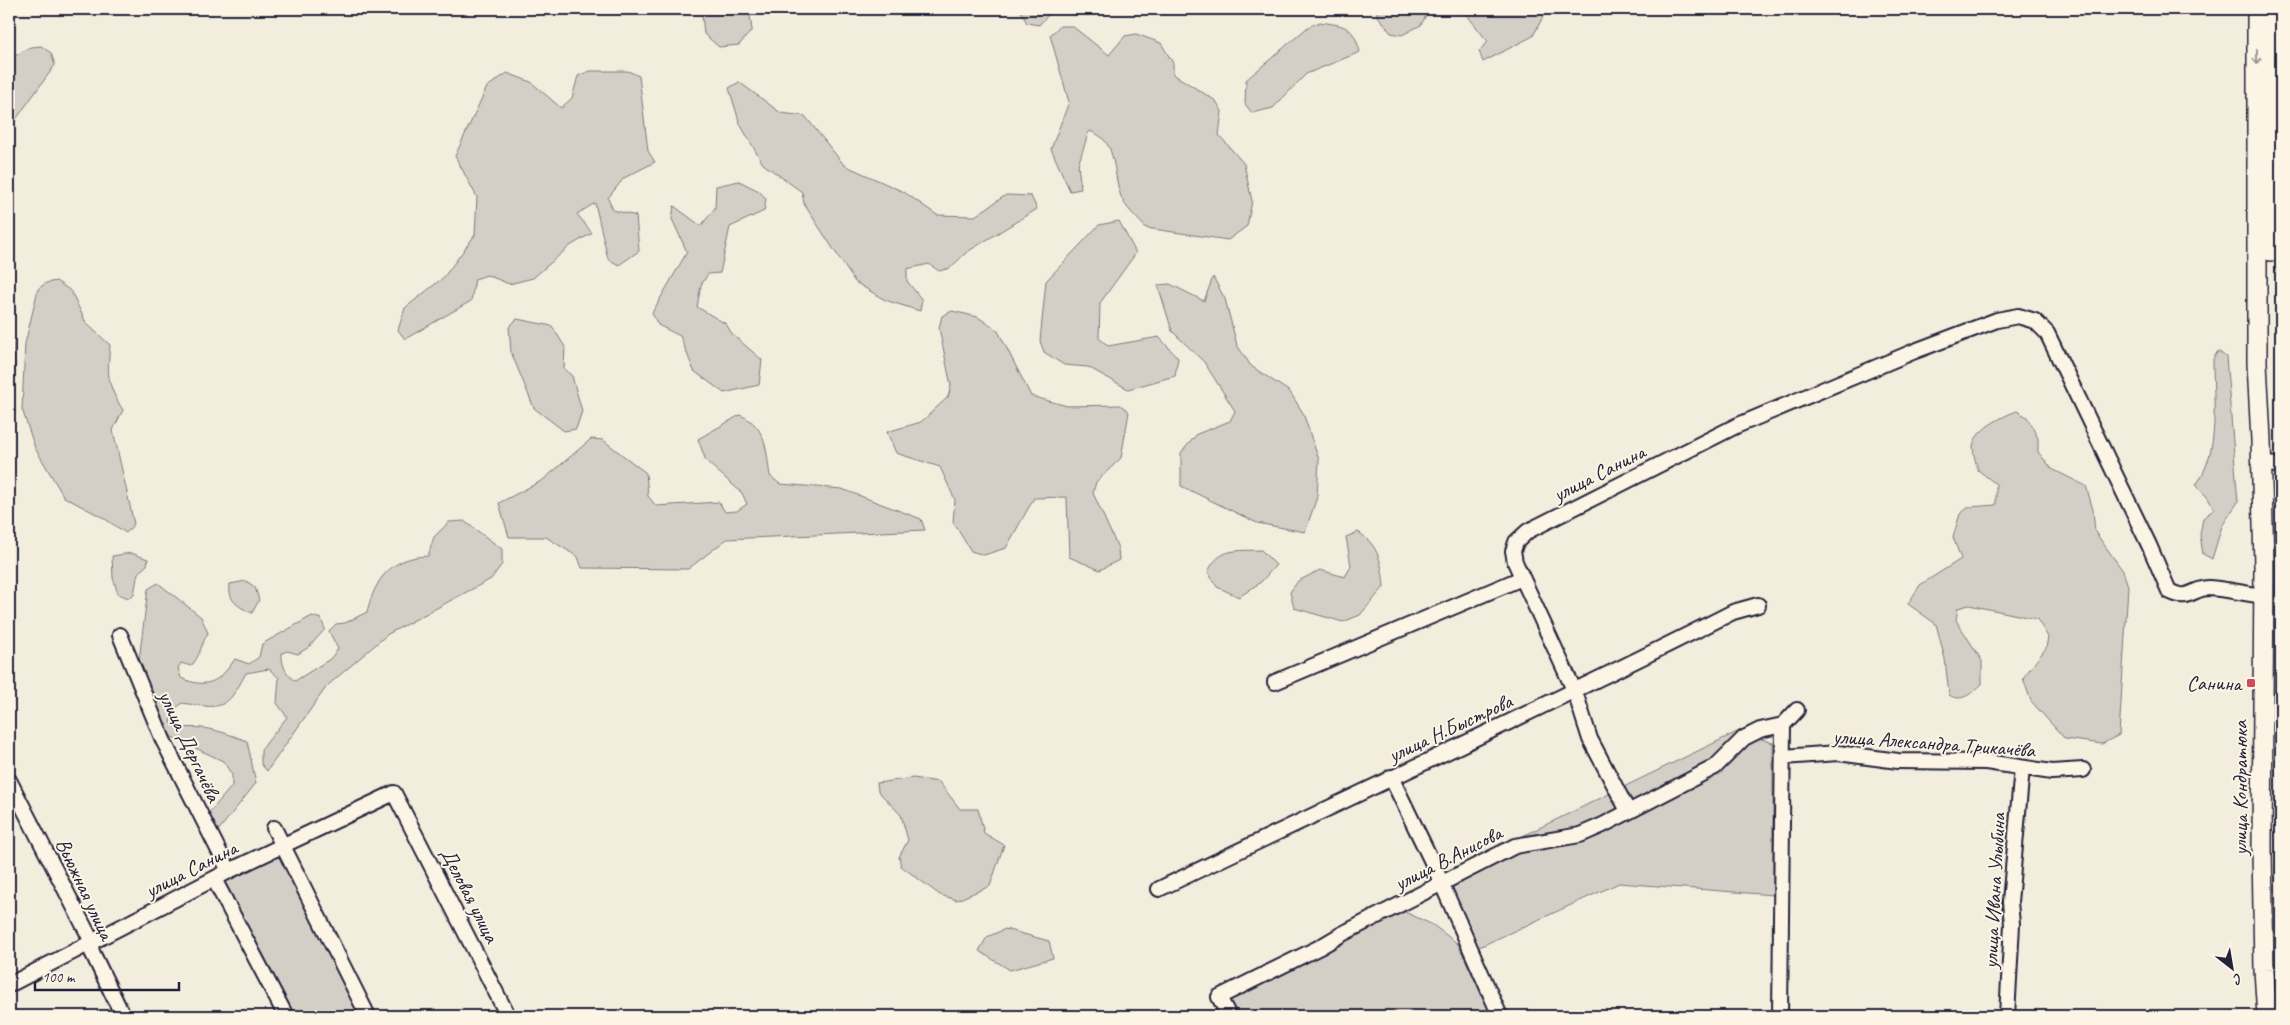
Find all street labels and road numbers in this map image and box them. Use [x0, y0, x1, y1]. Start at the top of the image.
street label: улица Санина [1547, 438, 1652, 508]
street label: улица Дергачёва [152, 684, 228, 807]
street label: улица Н.Быстрова [1382, 687, 1517, 769]
street label: улица Кондратюка [2227, 719, 2253, 858]
street label: улица Александра Трикачёва [1830, 723, 2038, 763]
street label: улица Ивана Улыбина [1977, 811, 2011, 971]
street label: улица В.Анисова [1388, 819, 1508, 897]
street label: Вьюжная улица [50, 834, 121, 946]
street label: улица Санина [139, 834, 244, 904]
street label: Деловая улица [435, 843, 506, 948]

